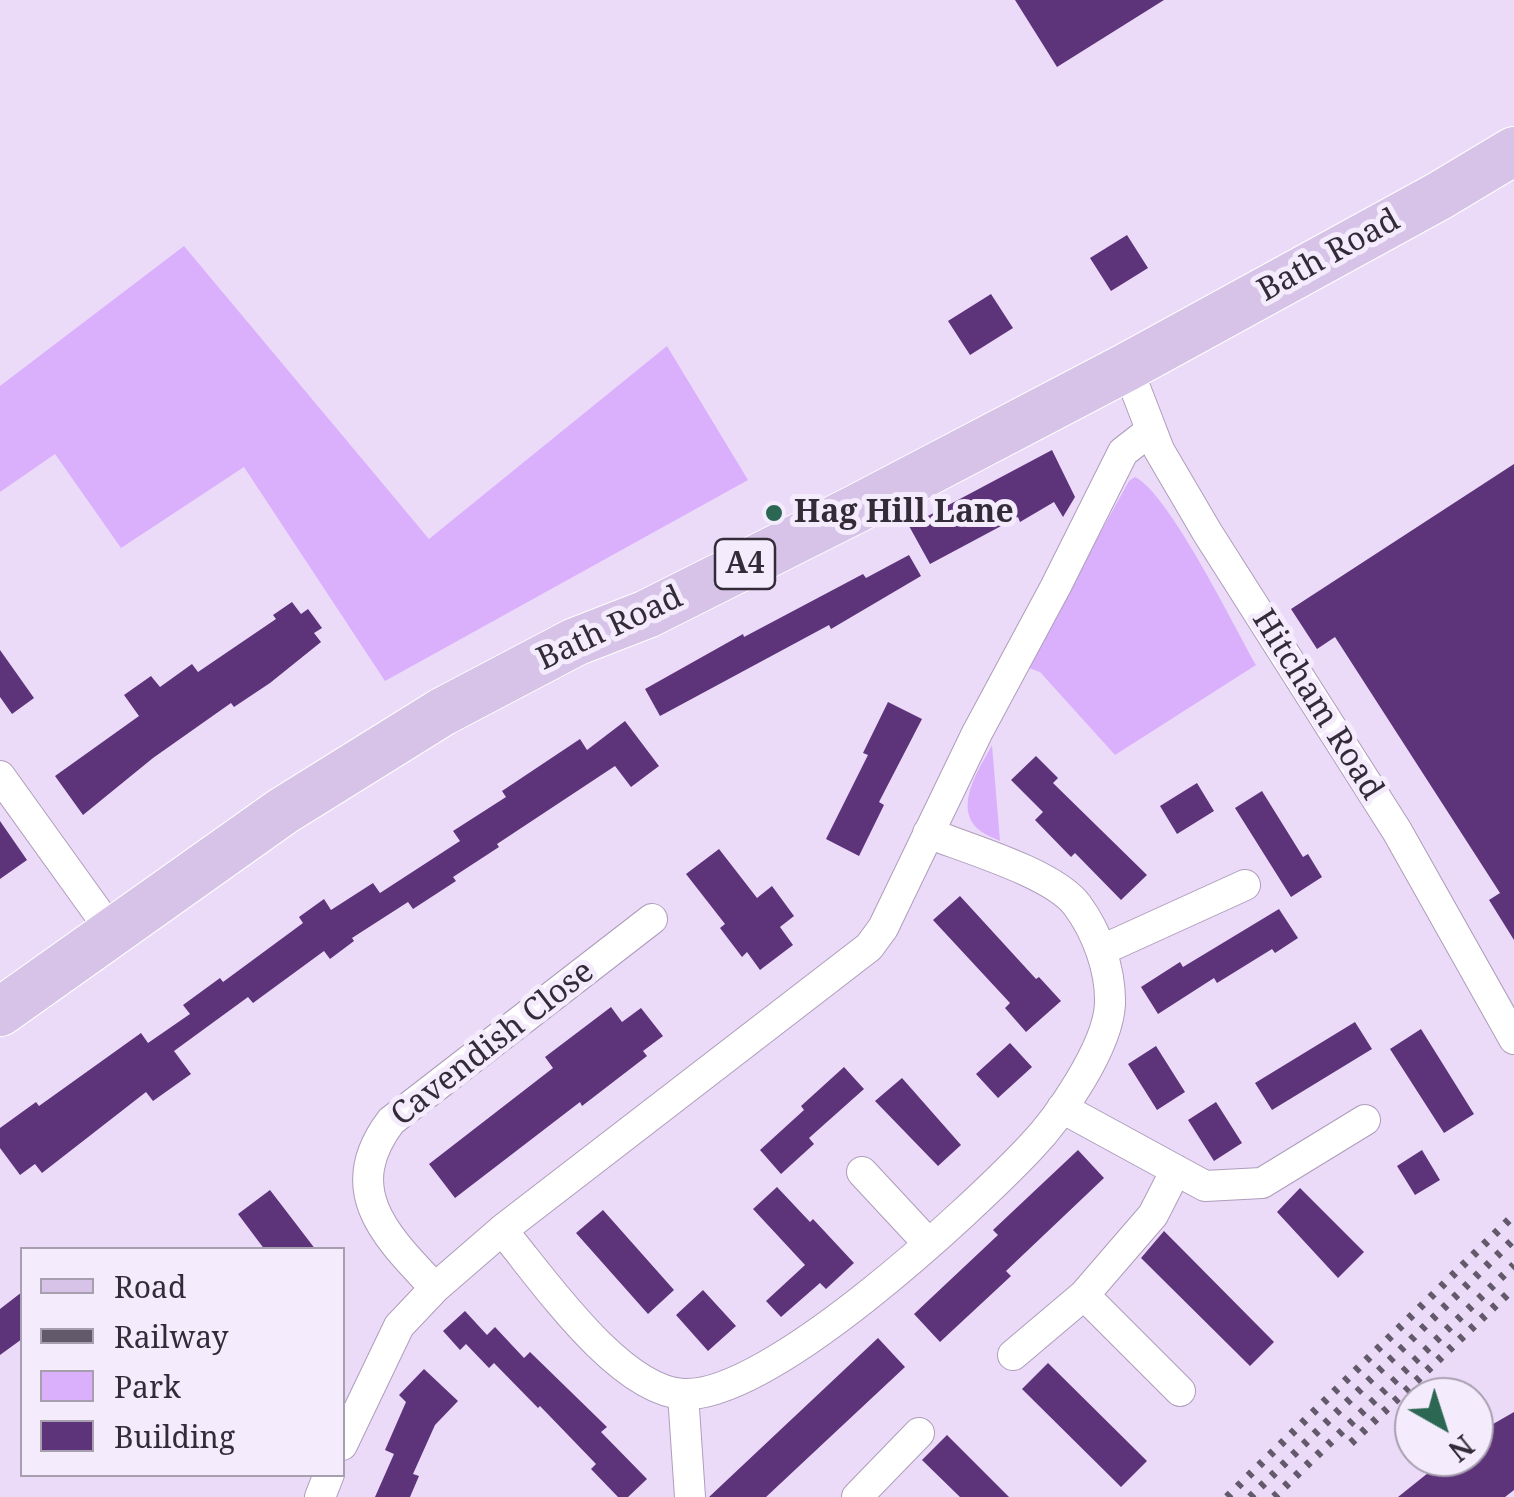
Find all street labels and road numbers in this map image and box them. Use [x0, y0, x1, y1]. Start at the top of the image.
street label: Bath Road [1251, 201, 1407, 311]
road number: A4 [715, 539, 775, 589]
street label: Bath Road [531, 579, 689, 679]
street label: Hitcham Road [1243, 603, 1391, 807]
street label: Cavendish Close [384, 953, 602, 1135]

